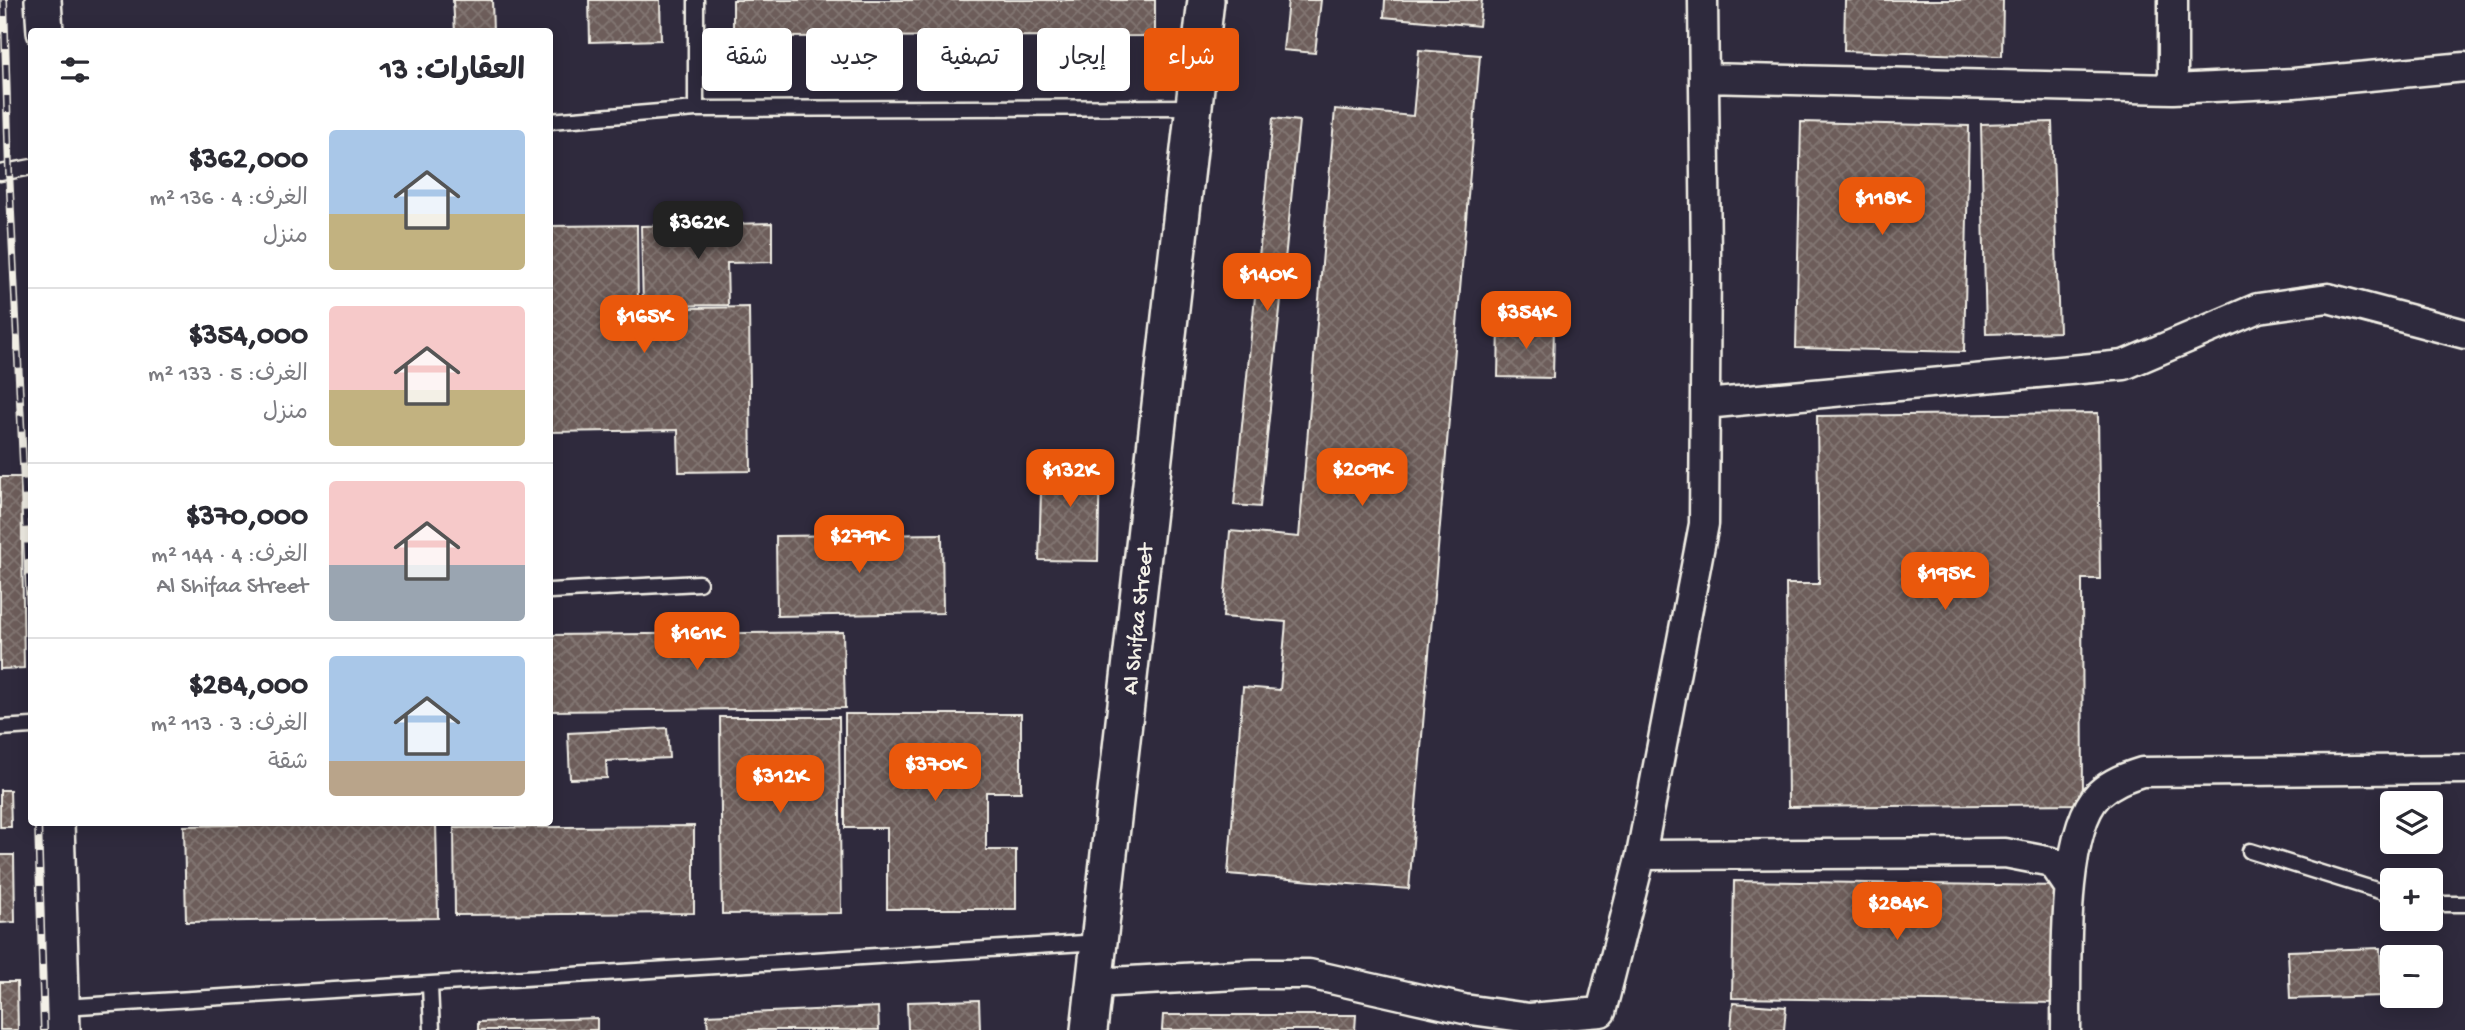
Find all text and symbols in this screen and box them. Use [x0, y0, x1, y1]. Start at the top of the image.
chip: شقة [702, 28, 792, 91]
chip: جديد [806, 28, 903, 91]
chip: تصفية [917, 28, 1023, 91]
chip: إيجار [1037, 28, 1130, 91]
chip: شراء [1144, 28, 1239, 91]
icon: filters [56, 51, 94, 89]
text: العقارات: 13 [380, 55, 525, 90]
text: $362,000 [189, 144, 308, 179]
icon: home [385, 158, 469, 242]
pin: $118K [1833, 177, 1931, 237]
text: الغرف: 4 · 136 m² [149, 186, 308, 213]
text: $118K [1855, 186, 1909, 213]
pin: $362K [649, 202, 747, 261]
text: $362K [669, 210, 727, 237]
text: منزل [263, 224, 308, 251]
pin: $140K [1218, 254, 1316, 313]
text: $140K [1239, 262, 1295, 289]
pin: $354K [1477, 292, 1575, 351]
pin: $165K [595, 296, 693, 355]
text: $354K [1497, 300, 1555, 327]
text: $165K [616, 304, 672, 331]
text: $354,000 [188, 320, 308, 355]
icon: home [385, 334, 469, 418]
text: الغرف: 5 · 133 m² [148, 362, 308, 389]
text: منزل [263, 400, 308, 427]
pin: $209K [1313, 448, 1411, 508]
pin: $132K [1021, 449, 1119, 509]
text: $209K [1333, 457, 1391, 484]
text: $132K [1042, 458, 1098, 485]
text: $370,000 [186, 501, 308, 536]
icon: home [385, 509, 469, 593]
pin: $279K [810, 516, 908, 575]
text: $279K [830, 524, 888, 551]
street label: Al Shifaa Street [1118, 541, 1161, 696]
text: الغرف: 4 · 144 m² [151, 543, 308, 570]
pin: $195K [1896, 552, 1994, 612]
text: $195K [1917, 561, 1973, 588]
text: Al Shifaa Street [157, 574, 308, 601]
pin: $161K [648, 612, 746, 672]
text: $161K [670, 621, 724, 648]
text: $284,000 [189, 670, 308, 705]
icon: home [385, 684, 469, 768]
text: الغرف: 3 · 113 m² [151, 712, 308, 739]
pin: $370K [886, 744, 984, 803]
text: شقة [268, 750, 308, 777]
text: $370K [905, 752, 965, 779]
pin: $312K [731, 756, 829, 815]
text: $312K [752, 764, 808, 791]
map controls [2380, 791, 2443, 1008]
button: layers [2380, 791, 2443, 854]
button: + [2380, 868, 2443, 931]
pin: $284K [1848, 883, 1946, 942]
text: $284K [1868, 891, 1926, 918]
button: − [2380, 945, 2443, 1008]

